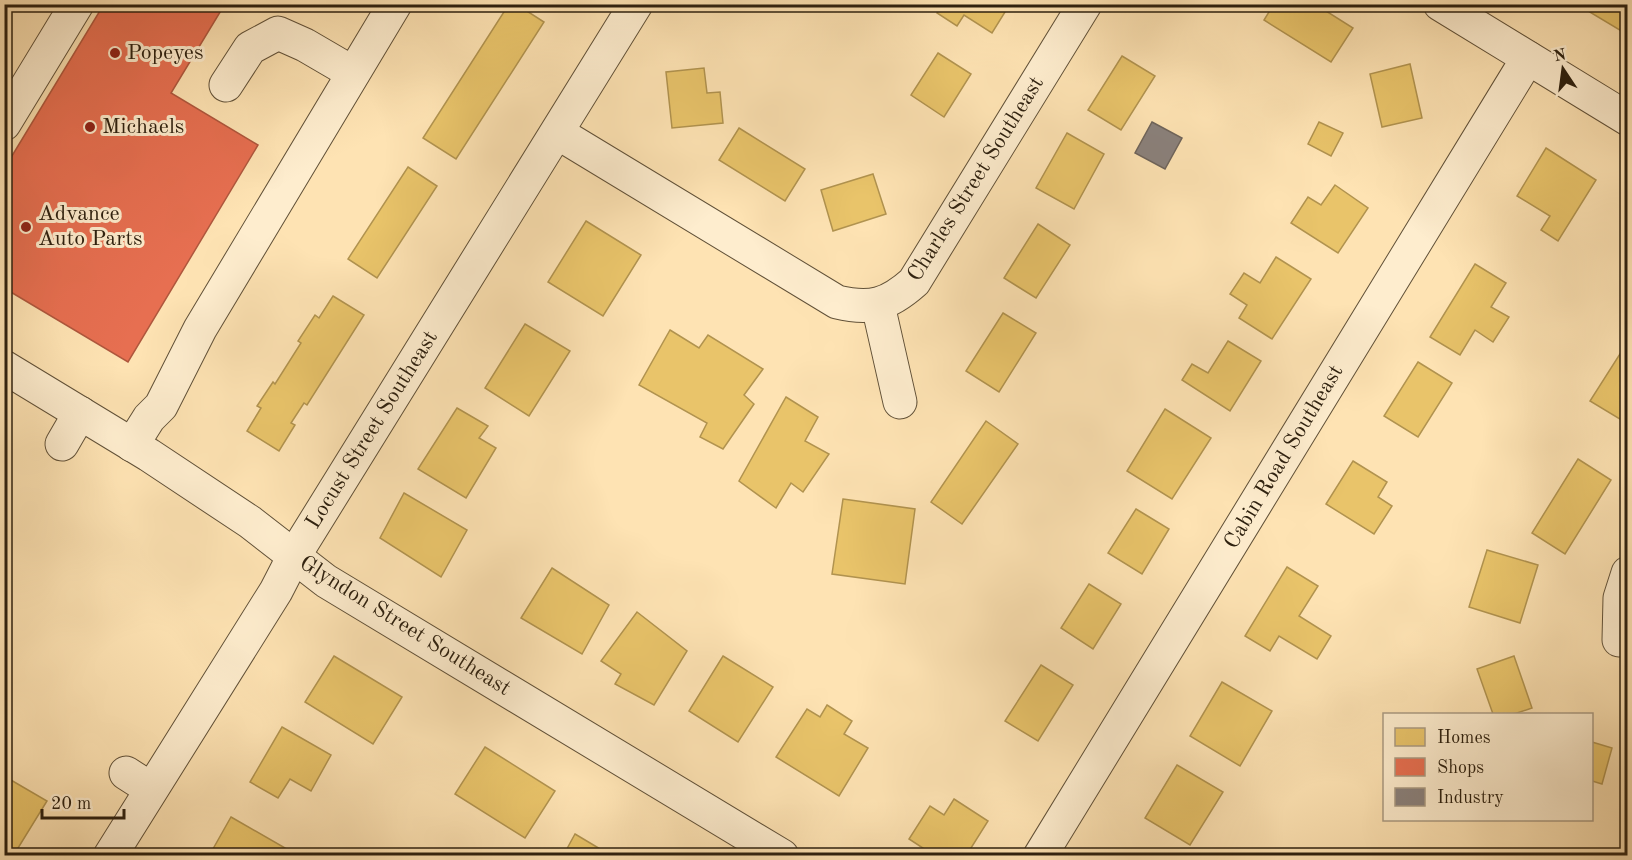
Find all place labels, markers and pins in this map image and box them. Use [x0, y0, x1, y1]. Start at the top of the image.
place label: Popeyes [127, 42, 204, 64]
marker: Popeyes [108, 46, 122, 60]
place label: Michaels [102, 116, 184, 138]
marker: Michaels [83, 120, 97, 134]
place label: Advance Auto Parts [38, 203, 142, 250]
marker: Advance Auto Parts [19, 220, 33, 234]

